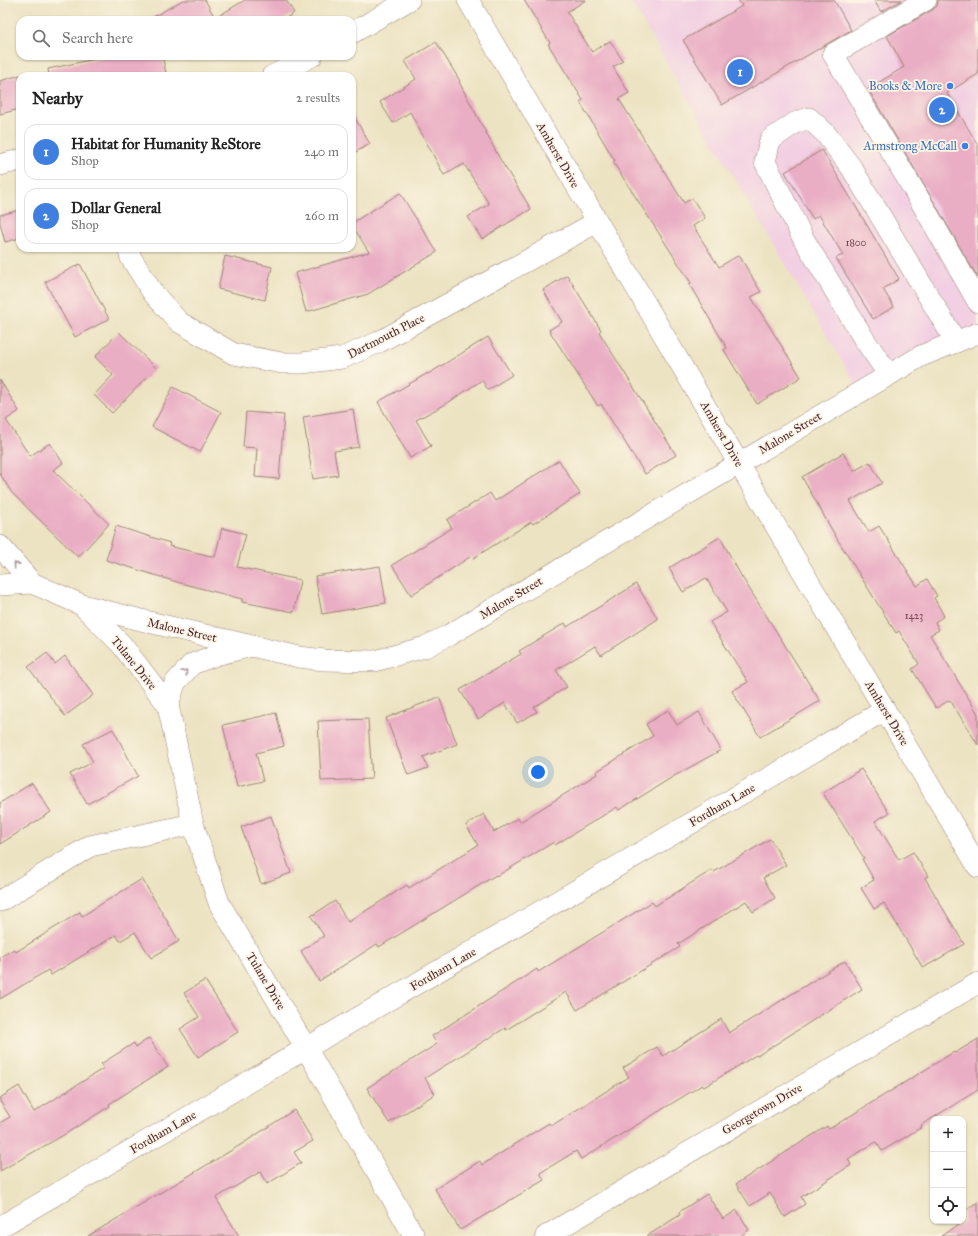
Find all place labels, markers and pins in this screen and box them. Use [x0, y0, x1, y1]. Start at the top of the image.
pin: 1 [727, 57, 753, 87]
place label: Books & More [869, 79, 942, 93]
marker: Books & More [945, 81, 955, 91]
pin: 2 [929, 95, 955, 125]
place label: Armstrong McCall [862, 139, 958, 154]
marker: Armstrong McCall [960, 141, 970, 151]

